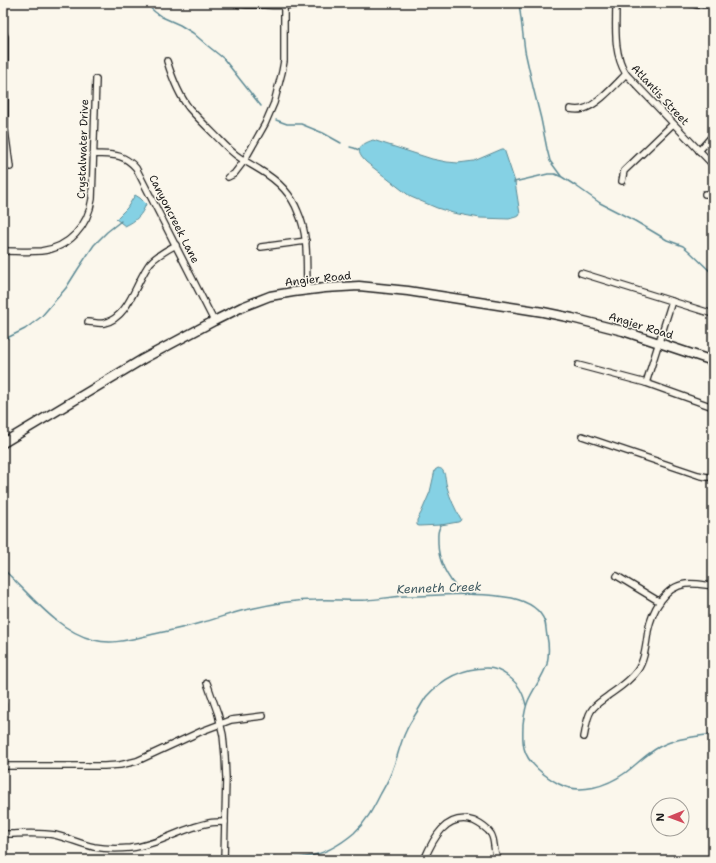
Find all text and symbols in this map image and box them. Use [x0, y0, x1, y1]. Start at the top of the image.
street label: Atlantis Street [628, 61, 692, 129]
street label: Crystalwater Drive [74, 99, 92, 199]
street label: Canyoncreek Lane [145, 172, 203, 266]
street label: Angier Road [284, 268, 352, 290]
street label: Angier Road [607, 309, 675, 343]
water label: Kenneth Creek [396, 579, 482, 597]
north arrow [650, 797, 690, 837]
text: N [653, 812, 668, 822]

